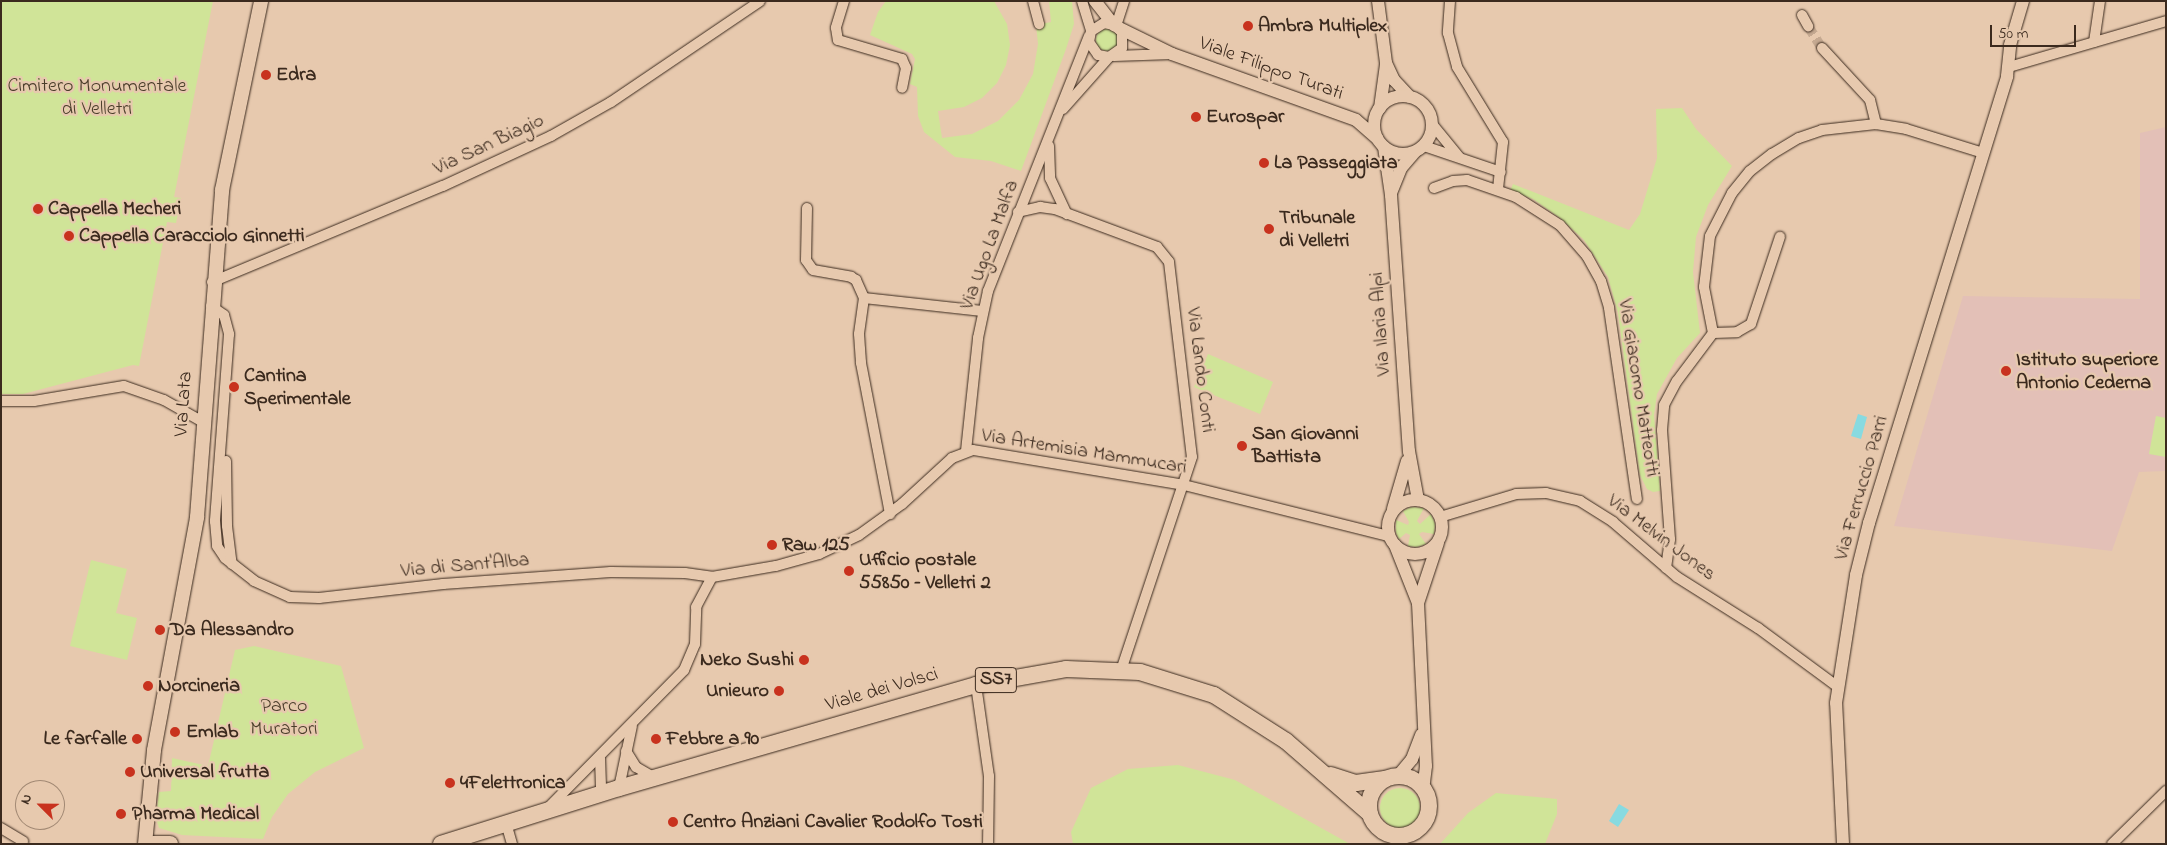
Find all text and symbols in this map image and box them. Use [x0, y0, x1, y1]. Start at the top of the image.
place label: Ambra Multiplex [1258, 14, 1387, 38]
scale bar [1992, 15, 2078, 47]
marker: Ambra Multiplex [1242, 20, 1254, 32]
text: 50 m [1998, 23, 2028, 45]
street label: Viale Filippo Turati [1196, 32, 1346, 106]
place label: Edra [276, 63, 316, 87]
marker: Edra [260, 69, 272, 81]
park label: Cimitero Monumentale di Velletri [8, 74, 186, 121]
place label: Eurospar [1206, 105, 1284, 129]
street label: Via San Biagio [430, 109, 548, 181]
marker: Eurospar [1190, 111, 1202, 123]
place label: La Passeggiata [1274, 151, 1398, 175]
marker: La Passeggiata [1258, 157, 1270, 169]
street label: Via Ugo La Malfa [955, 177, 1025, 313]
place label: Cappella Mecheri [48, 197, 181, 221]
marker: Cappella Mecheri [32, 203, 44, 215]
place label: Tribunale di Velletri [1279, 206, 1355, 253]
marker: Tribunale di Velletri [1263, 223, 1275, 235]
place label: Cappella Caracciolo Ginnetti [79, 224, 305, 248]
marker: Cappella Caracciolo Ginnetti [63, 230, 75, 242]
street label: Via Ilaria Alpi [1365, 271, 1397, 377]
street label: Via Giacomo Matteotti [1612, 297, 1664, 479]
street label: Via Lando Conti [1180, 306, 1220, 434]
place label: Istituto superiore Antonio Cederna [2016, 348, 2158, 395]
place label: Cantina Sperimentale [244, 364, 351, 411]
marker: Istituto superiore Antonio Cederna [2000, 365, 2012, 377]
street label: Via Lata [170, 370, 198, 438]
marker: Cantina Sperimentale [228, 381, 240, 393]
street label: Via Ferruccio Parri [1830, 413, 1894, 563]
place label: San Giovanni Battista [1252, 422, 1359, 469]
street label: Via Artemisia Mammucari [980, 424, 1188, 480]
marker: San Giovanni Battista [1236, 440, 1248, 452]
street label: Via Melvin Jones [1602, 489, 1720, 587]
place label: Raw 125 [782, 533, 850, 557]
marker: Raw 125 [766, 539, 778, 551]
street label: Via di Sant'Alba [400, 548, 530, 584]
place label: Ufficio postale 55850 – Velletri 2 [859, 548, 991, 595]
marker: Ufficio postale 55850 – Velletri 2 [843, 565, 855, 577]
place label: Da Alessandro [170, 618, 294, 642]
marker: Da Alessandro [154, 624, 166, 636]
place label: Neko Sushi [700, 648, 794, 672]
marker: Neko Sushi [798, 654, 810, 666]
street label: Viale dei Volsci [823, 662, 941, 718]
road number: SS7 [975, 664, 1017, 696]
place label: Norcineria [158, 674, 240, 698]
place label: Unieuro [706, 679, 769, 703]
marker: Norcineria [142, 680, 154, 692]
marker: Unieuro [773, 685, 785, 697]
park label: Parco Muratori [250, 694, 318, 741]
place label: Emlab [186, 720, 238, 744]
marker: Emlab [168, 725, 182, 739]
place label: Le farfalle [44, 727, 127, 751]
place label: Febbre a 90 [666, 727, 759, 751]
marker: Le farfalle [131, 733, 143, 745]
marker: Febbre a 90 [650, 733, 662, 745]
place label: Universal frutta [140, 760, 269, 784]
marker: Universal frutta [124, 766, 136, 778]
place label: 4Felettronica [460, 771, 566, 795]
marker: 4Felettronica [444, 777, 456, 789]
north arrow [15, 780, 65, 830]
text: N [15, 791, 38, 808]
place label: Pharma Medical [132, 802, 259, 826]
marker: Pharma Medical [114, 807, 128, 821]
place label: Centro Anziani Cavalier Rodolfo Tosti [683, 810, 983, 834]
marker: Centro Anziani Cavalier Rodolfo Tosti [667, 816, 679, 828]

